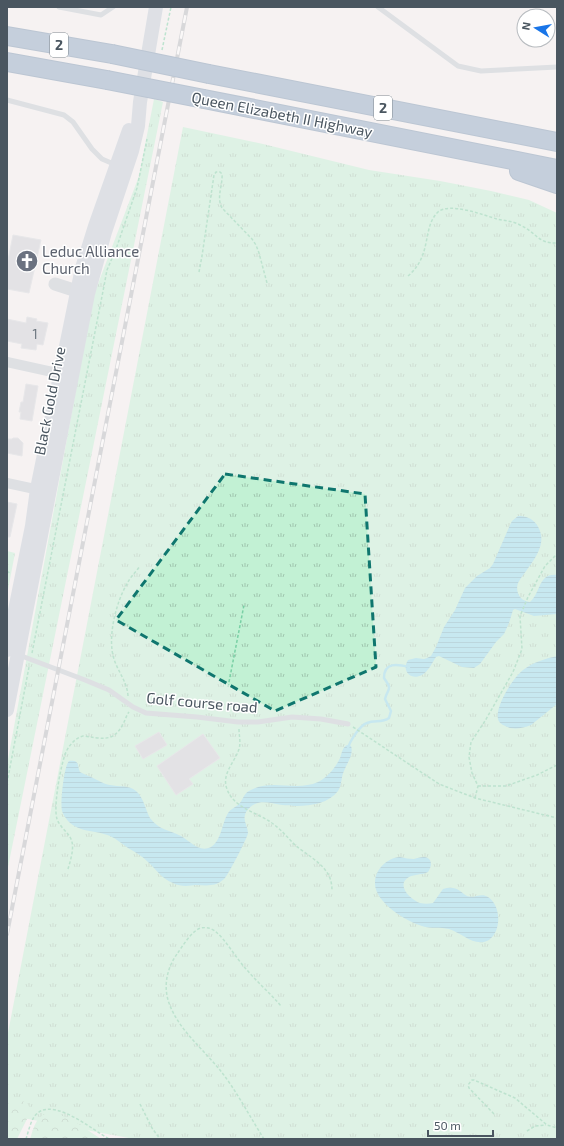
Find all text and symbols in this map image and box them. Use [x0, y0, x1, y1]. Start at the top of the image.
north arrow [516, 8, 556, 48]
text: N [519, 21, 533, 31]
road number: 2 [50, 33, 68, 57]
street label: Queen Elizabeth II Highway [190, 88, 374, 141]
road number: 2 [374, 96, 392, 120]
place label: Leduc Alliance Church [42, 242, 139, 277]
church icon: Leduc Alliance Church [14, 248, 40, 274]
house number: 1 [32, 326, 38, 342]
street label: Black Gold Drive [30, 345, 68, 457]
street label: Golf course road [146, 688, 258, 716]
scale bar [428, 1112, 493, 1138]
text: 50 m [434, 1118, 461, 1132]

